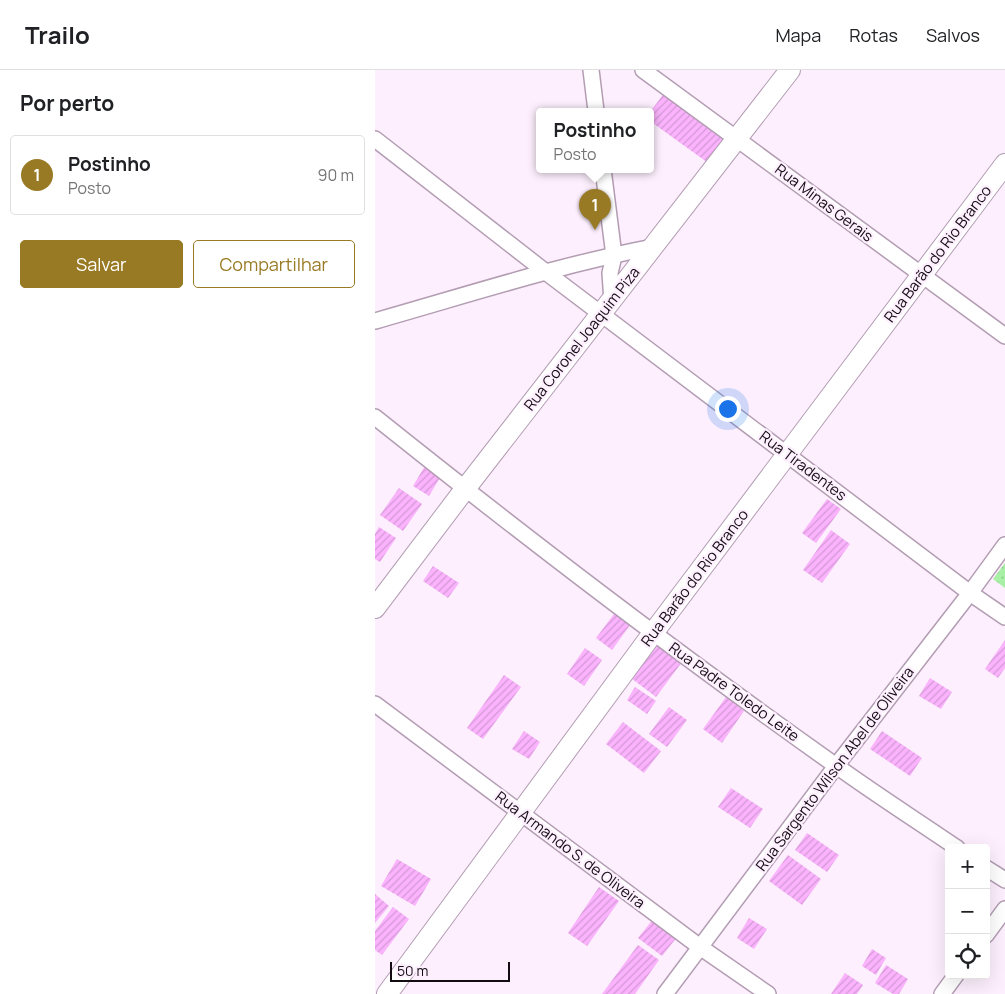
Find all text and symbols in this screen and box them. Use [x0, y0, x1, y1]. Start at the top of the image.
text: Trailo [25, 18, 90, 51]
text: Mapa [775, 23, 821, 47]
text: Rotas [849, 23, 898, 47]
text: Salvos [926, 23, 980, 47]
text: Por perto [20, 89, 114, 117]
popup [536, 108, 654, 173]
text: Postinho [554, 117, 636, 143]
text: Posto [554, 143, 597, 165]
text: Postinho [68, 151, 151, 177]
street label: Rua Minas Gerais [771, 159, 878, 247]
text: 1 [33, 164, 41, 186]
text: 90 m [318, 164, 354, 186]
text: Posto [68, 177, 111, 199]
street label: Rua Barão do Rio Branco [879, 181, 996, 327]
pin: 1 [579, 189, 611, 230]
button: Salvar [20, 240, 183, 288]
button: Compartilhar [193, 240, 355, 288]
street label: Rua Coronel Joaquim Piza [519, 262, 644, 415]
your location [715, 396, 741, 422]
street label: Rua Tiradentes [755, 426, 851, 505]
street label: Rua Barão do Rio Branco [636, 505, 753, 651]
street label: Rua Padre Toledo Leite [665, 637, 804, 746]
street label: Rua Sargento Wilson Abel de Oliveira [751, 662, 918, 875]
street label: Rua Armando S. de Oliveira [491, 786, 649, 913]
map controls [945, 844, 990, 979]
button: + [945, 844, 990, 889]
button: − [945, 889, 990, 934]
button: locate [945, 934, 990, 979]
scale bar [390, 959, 510, 982]
text: 50 m [397, 961, 428, 980]

